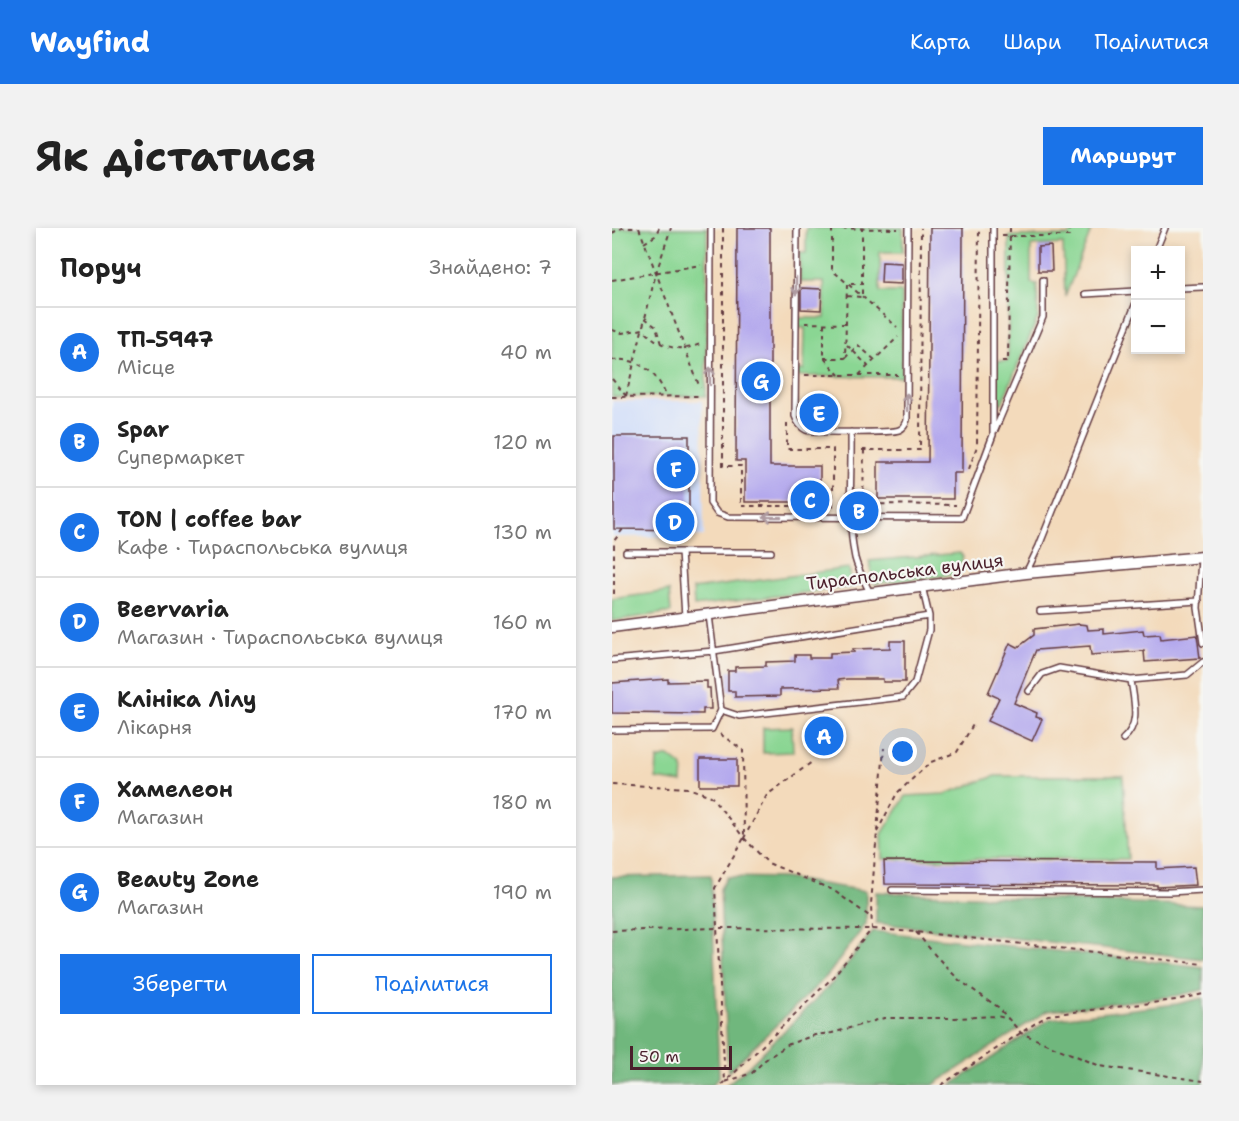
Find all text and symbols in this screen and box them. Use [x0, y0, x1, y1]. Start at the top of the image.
text: Wayfind [30, 23, 150, 61]
text: Карта [910, 28, 970, 56]
text: Шари [1003, 28, 1061, 56]
text: Поділитися [1094, 28, 1209, 56]
button: Маршрут [1043, 127, 1203, 185]
text: Як дістатися [36, 128, 316, 184]
map controls [1131, 246, 1185, 354]
button: + [1131, 246, 1185, 300]
text: Поруч [60, 250, 142, 285]
text: Знайдено: 7 [429, 254, 552, 280]
one-way arrow [790, 276, 802, 296]
button: − [1131, 300, 1185, 354]
text: ТП-5947 [117, 325, 213, 354]
text: A [72, 339, 87, 365]
text: 40 m [500, 339, 552, 365]
text: Місце [117, 354, 175, 380]
pin: G [742, 358, 780, 404]
one-way arrow [704, 367, 716, 387]
pin: E [800, 390, 838, 435]
one-way arrow [902, 392, 913, 412]
text: Spar [117, 415, 169, 444]
text: B [73, 429, 86, 455]
text: 120 m [493, 429, 552, 455]
text: Супермаркет [117, 444, 244, 470]
pin: F [656, 446, 696, 492]
pin: C [790, 478, 830, 522]
pin: B [840, 488, 878, 534]
pin: D [656, 500, 694, 544]
text: TON | coffee bar [117, 505, 302, 534]
one-way arrow [763, 511, 783, 523]
text: C [73, 519, 86, 545]
text: 130 m [493, 519, 552, 545]
text: Кафе · Тираспольська вулиця [117, 534, 408, 560]
street label: Тираспольська вулиця [805, 548, 1005, 596]
text: Beervaria [117, 595, 229, 624]
text: D [72, 609, 87, 635]
text: 160 m [493, 609, 552, 635]
text: Магазин · Тираспольська вулиця [117, 624, 443, 650]
text: Клініка Лілу [117, 685, 257, 714]
text: E [73, 699, 86, 725]
text: 170 m [493, 699, 552, 725]
text: Лікарня [117, 714, 192, 740]
pin: A [804, 714, 844, 758]
your location [888, 737, 917, 766]
text: Хамелеон [117, 775, 233, 804]
text: F [74, 789, 85, 815]
text: 180 m [492, 789, 552, 815]
text: Магазин [117, 804, 204, 830]
text: Beauty Zone [117, 865, 259, 894]
text: G [71, 879, 88, 905]
text: 190 m [493, 879, 552, 905]
text: Магазин [117, 894, 204, 920]
button: Зберегти [60, 954, 300, 1014]
button: Поділитися [312, 954, 552, 1014]
scale bar [630, 1043, 732, 1070]
text: 50 m [639, 1046, 679, 1067]

